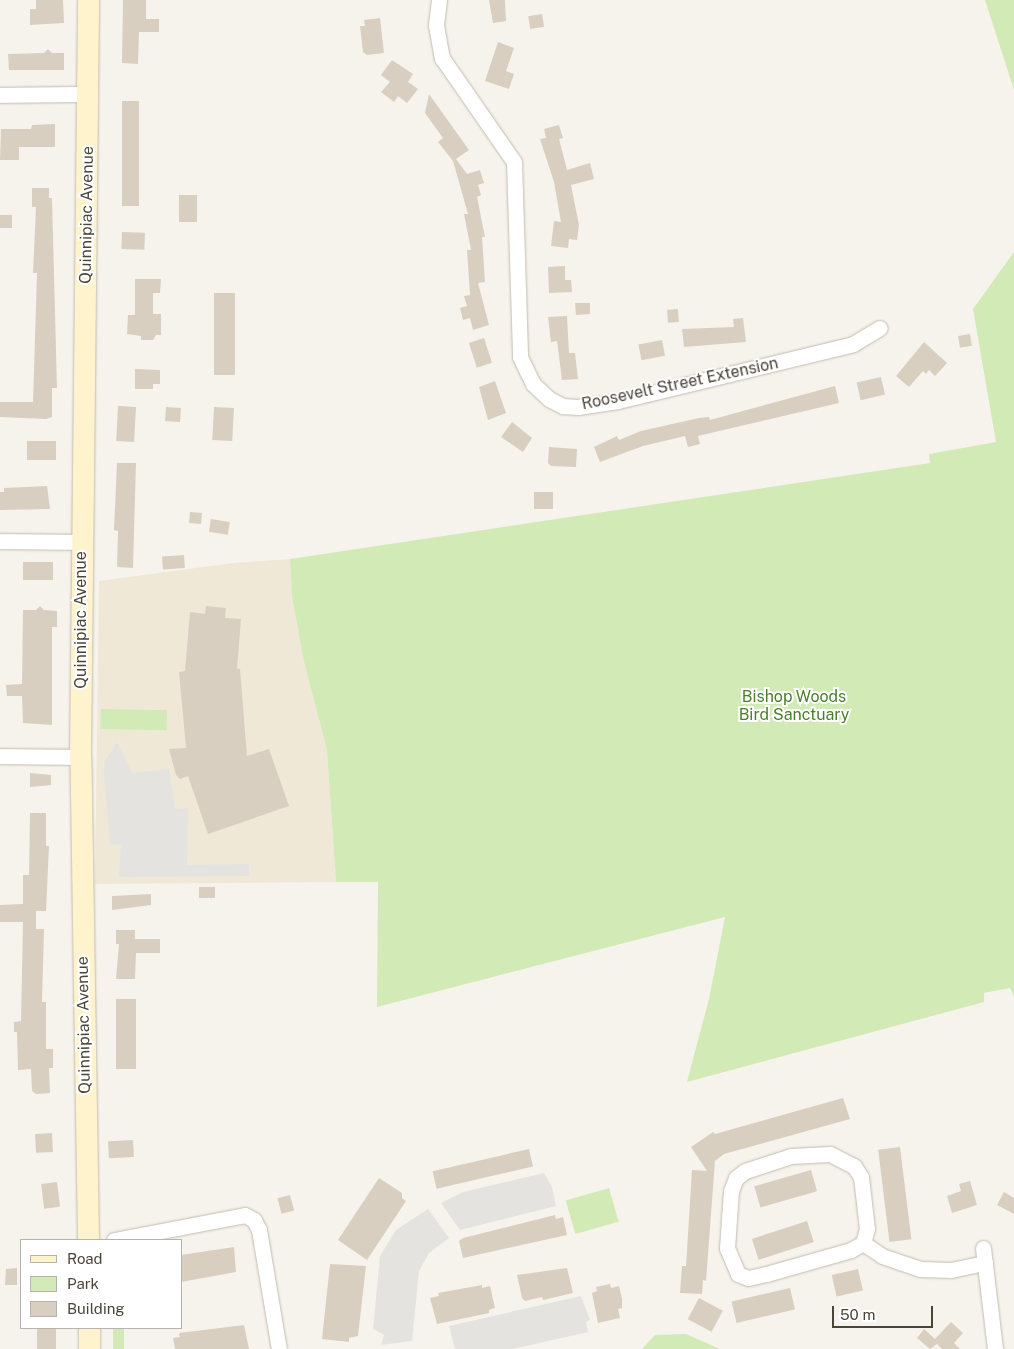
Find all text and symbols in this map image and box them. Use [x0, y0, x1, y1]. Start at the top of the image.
street label: Quinnipiac Avenue [76, 146, 98, 284]
street label: Roosevelt Street Extension [580, 354, 780, 414]
street label: Quinnipiac Avenue [71, 551, 91, 689]
park label: Bishop Woods Bird Sanctuary [739, 687, 849, 725]
street label: Quinnipiac Avenue [73, 956, 95, 1094]
legend [20, 1239, 182, 1329]
text: Road [67, 1250, 103, 1267]
text: Park [67, 1275, 99, 1292]
scale bar [834, 1296, 935, 1328]
text: Building [67, 1300, 125, 1317]
text: 50 m [840, 1306, 875, 1323]

